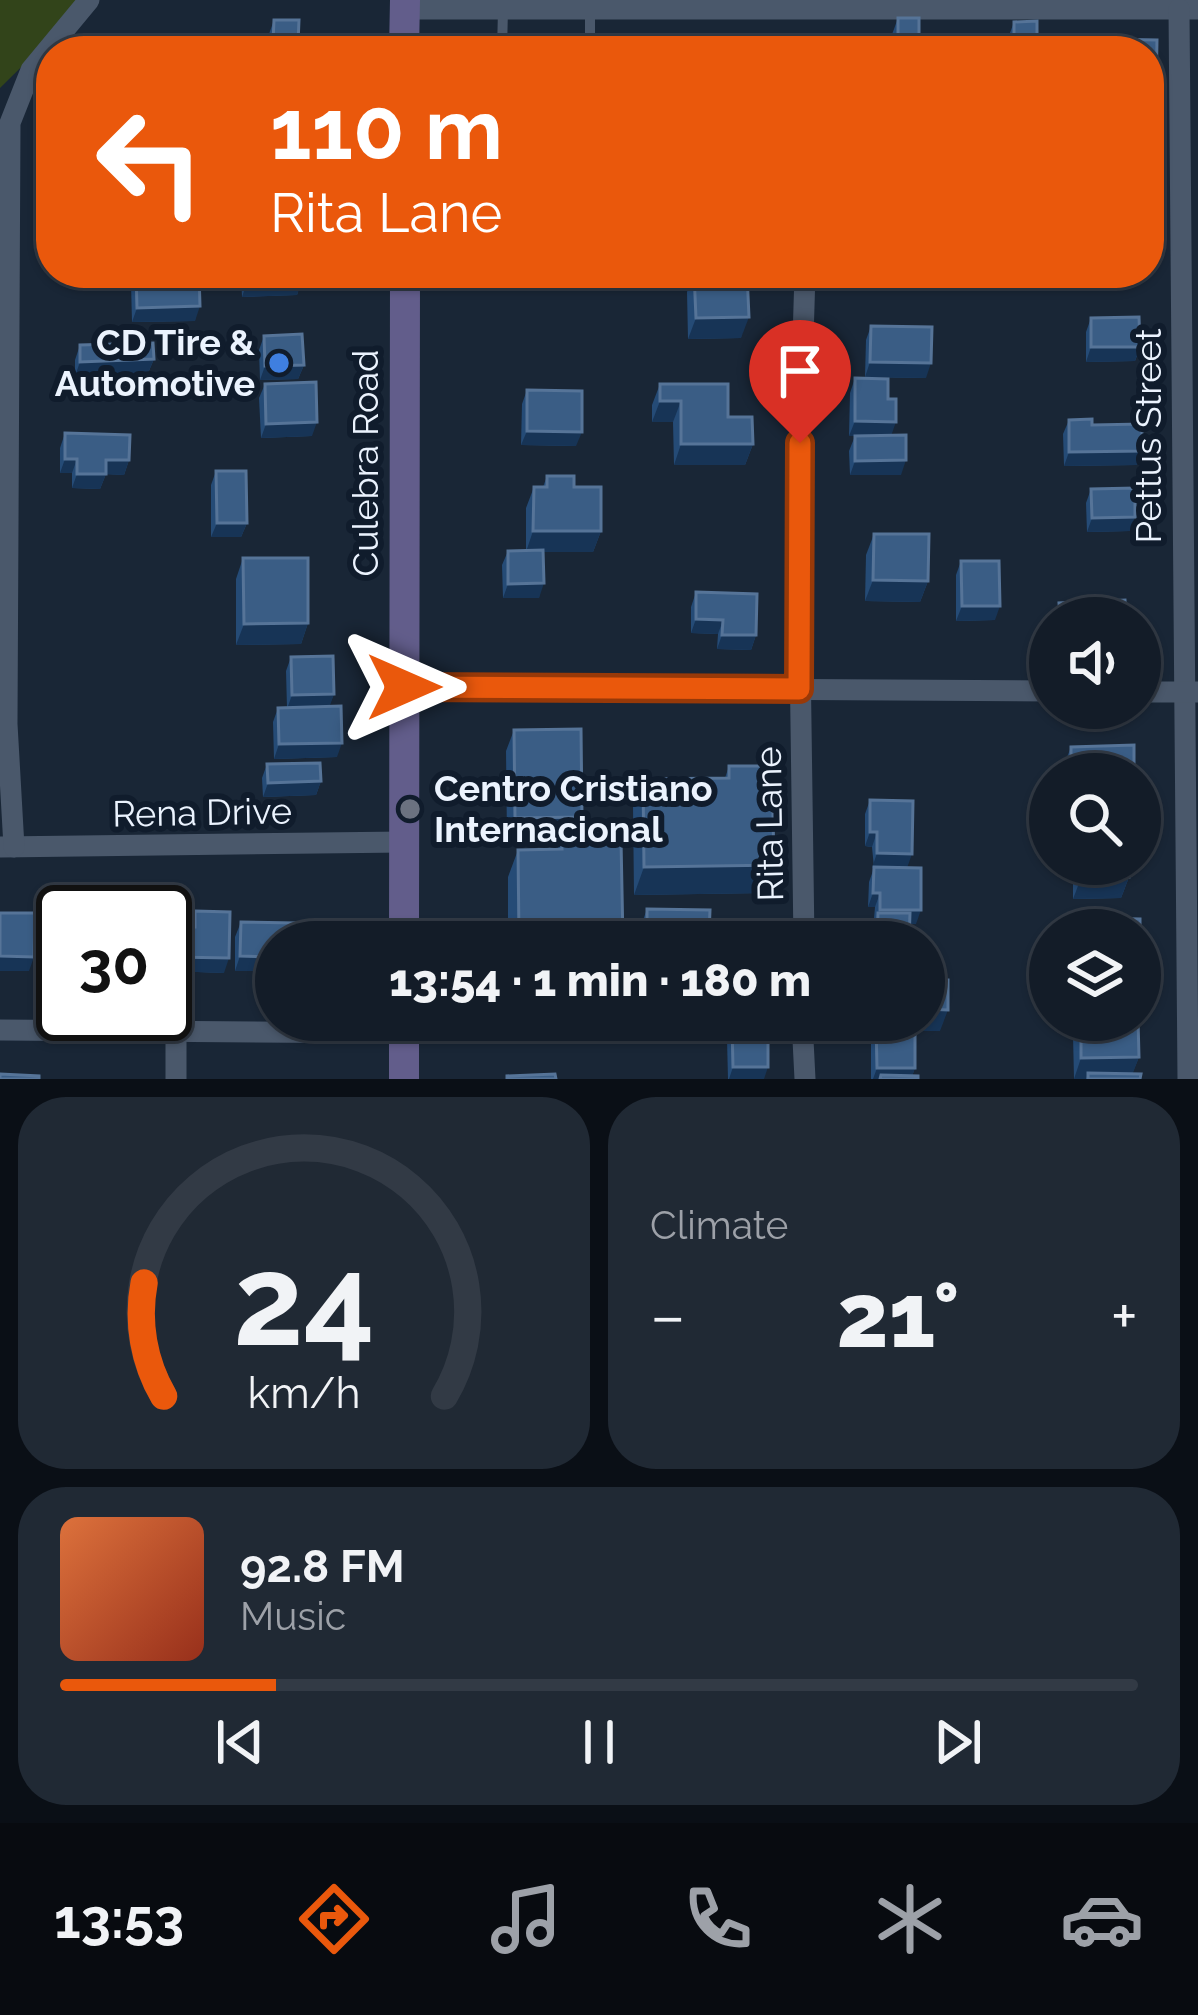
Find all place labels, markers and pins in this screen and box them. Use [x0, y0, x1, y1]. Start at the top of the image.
pin [749, 320, 851, 443]
place label: CD Tire & Automotive [55, 321, 255, 404]
marker: CD Tire & Automotive [266, 350, 292, 376]
place label: Centro Cristiano Internacional [434, 767, 713, 850]
marker: Centro Cristiano Internacional [397, 796, 423, 822]

